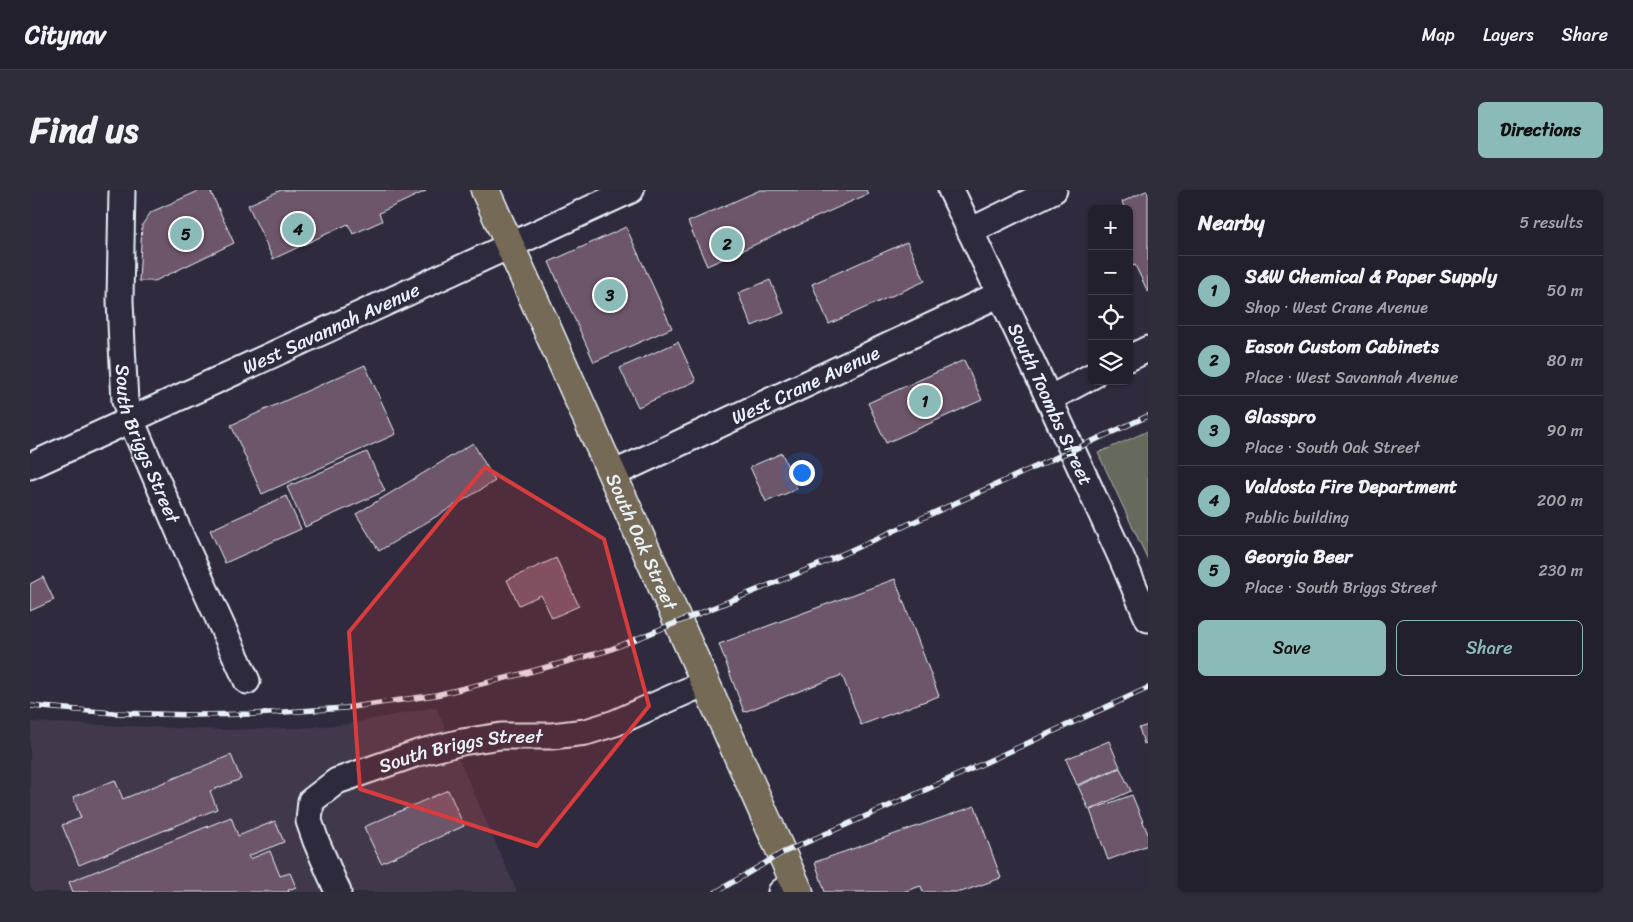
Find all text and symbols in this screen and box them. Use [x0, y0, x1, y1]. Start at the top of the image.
text: Citynav [25, 14, 106, 56]
text: Map [1422, 19, 1455, 51]
text: Layers [1483, 19, 1534, 51]
text: Share [1562, 19, 1608, 51]
text: Find us [30, 99, 138, 161]
button: Directions [1478, 102, 1603, 158]
text: Nearby [1198, 204, 1264, 242]
map controls [1088, 205, 1133, 385]
button: + [1088, 205, 1133, 250]
text: 5 results [1519, 208, 1583, 237]
pin: 4 [282, 210, 314, 248]
pin: 5 [170, 215, 202, 253]
pin: 2 [711, 225, 743, 263]
button: − [1088, 250, 1133, 295]
text: S&W Chemical & Paper Supply [1245, 260, 1497, 293]
street label: West Savannah Avenue [237, 273, 426, 384]
pin: 3 [594, 276, 626, 314]
text: 1 [1211, 276, 1217, 305]
text: 50 m [1547, 276, 1583, 305]
text: Shop · West Crane Avenue [1245, 293, 1428, 322]
button: locate [1088, 295, 1133, 340]
street label: South Toombs Street [998, 317, 1102, 491]
text: Eason Custom Cabinets [1245, 330, 1439, 363]
street label: West Crane Avenue [726, 336, 885, 434]
button: layers [1088, 340, 1133, 385]
text: 2 [1209, 346, 1219, 375]
text: 80 m [1547, 346, 1583, 375]
street label: South Briggs Street [106, 363, 190, 530]
text: Place · West Savannah Avenue [1245, 363, 1458, 392]
pin: 1 [909, 382, 941, 420]
text: Glasspro [1245, 400, 1316, 433]
text: 3 [1210, 416, 1218, 445]
text: 90 m [1547, 416, 1583, 445]
text: Place · South Oak Street [1245, 433, 1420, 462]
your location [789, 460, 815, 486]
street label: South Oak Street [597, 468, 687, 617]
text: Valdosta Fire Department [1245, 470, 1457, 503]
text: 4 [1209, 486, 1219, 515]
text: 200 m [1537, 486, 1583, 515]
text: Public building [1245, 503, 1349, 532]
text: Georgia Beer [1245, 540, 1352, 573]
text: 5 [1209, 556, 1219, 585]
text: 230 m [1538, 556, 1583, 585]
text: Place · South Briggs Street [1245, 573, 1437, 602]
button: Save [1198, 620, 1386, 676]
button: Share [1396, 620, 1583, 676]
street label: South Briggs Street [374, 720, 544, 782]

